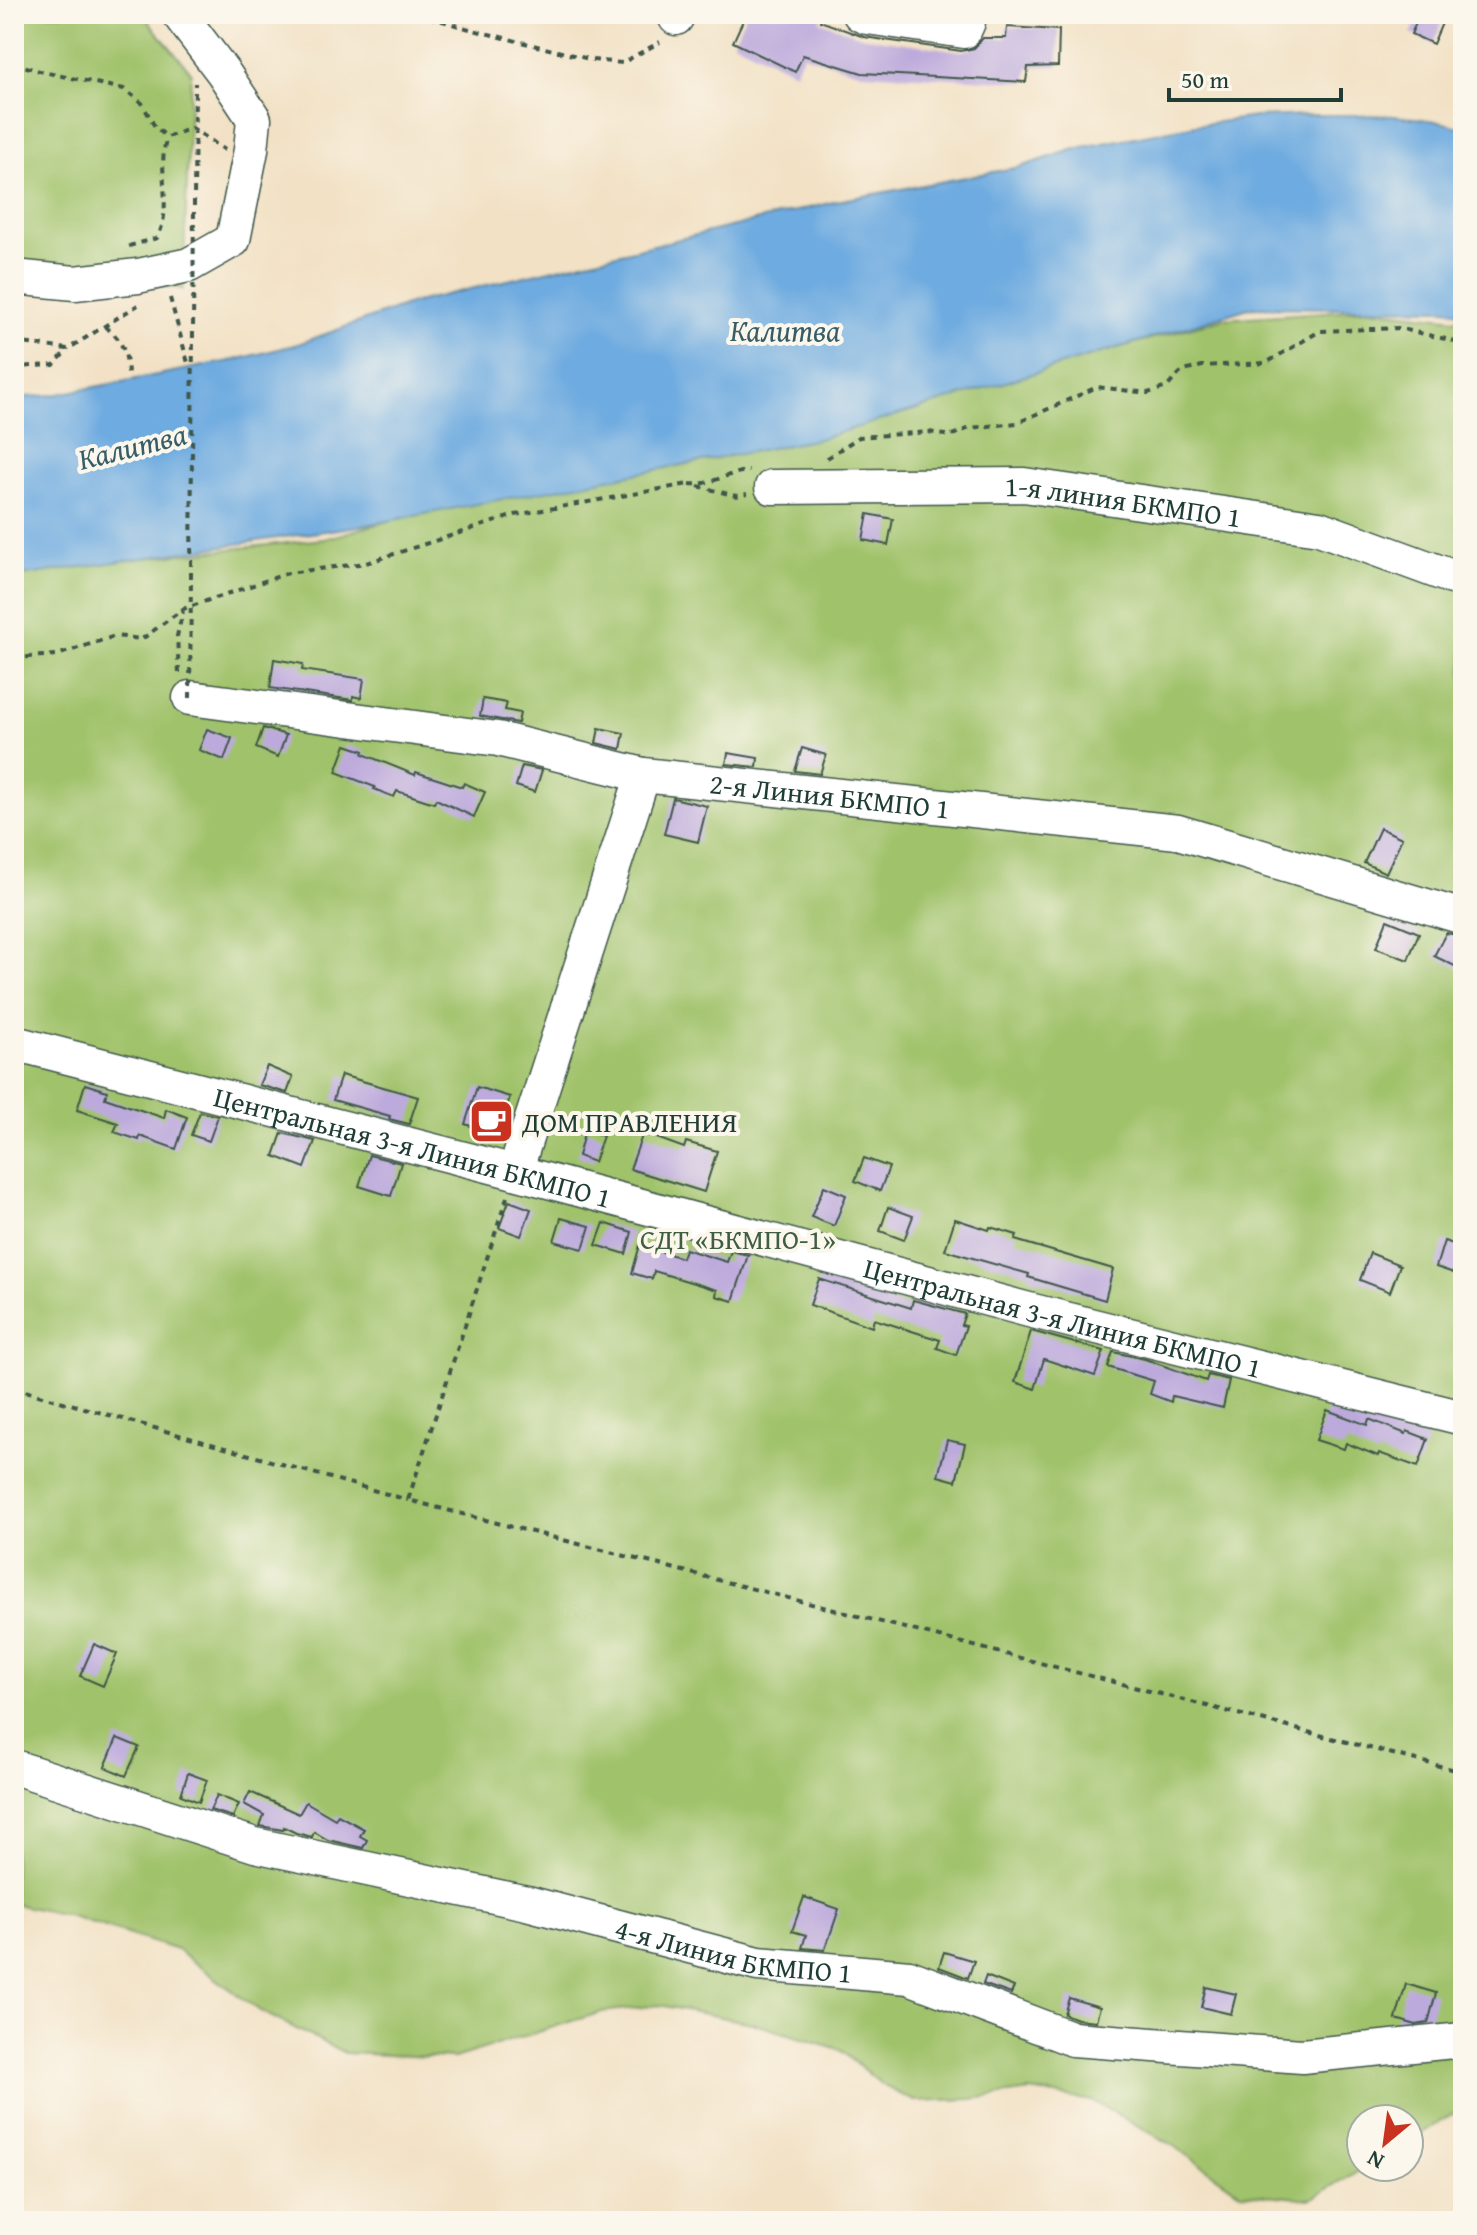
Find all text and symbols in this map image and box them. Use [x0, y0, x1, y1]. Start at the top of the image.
scale bar [1169, 52, 1341, 102]
text: 50 m [1181, 62, 1229, 97]
water label: Калитва [730, 308, 840, 352]
water label: Калитва [73, 411, 191, 481]
street label: 1-я линия БКМПО 1 [1005, 464, 1244, 537]
street label: 2-я Линия БКМПО 1 [708, 762, 952, 828]
street label: Центральная 3-я Линия БКМПО 1 [210, 1075, 616, 1218]
cafe icon: ДОМ ПРАВЛЕНИЯ [467, 1097, 515, 1145]
place label: ДОМ ПРАВЛЕНИЯ [521, 1101, 737, 1142]
park label: СДТ «БКМПО-1» [640, 1218, 836, 1259]
street label: Центральная 3-я Линия БКМПО 1 [859, 1246, 1266, 1388]
street label: 4-я Линия БКМПО 1 [611, 1907, 854, 1992]
north arrow [1345, 2103, 1425, 2183]
text: N [1361, 2143, 1389, 2178]

